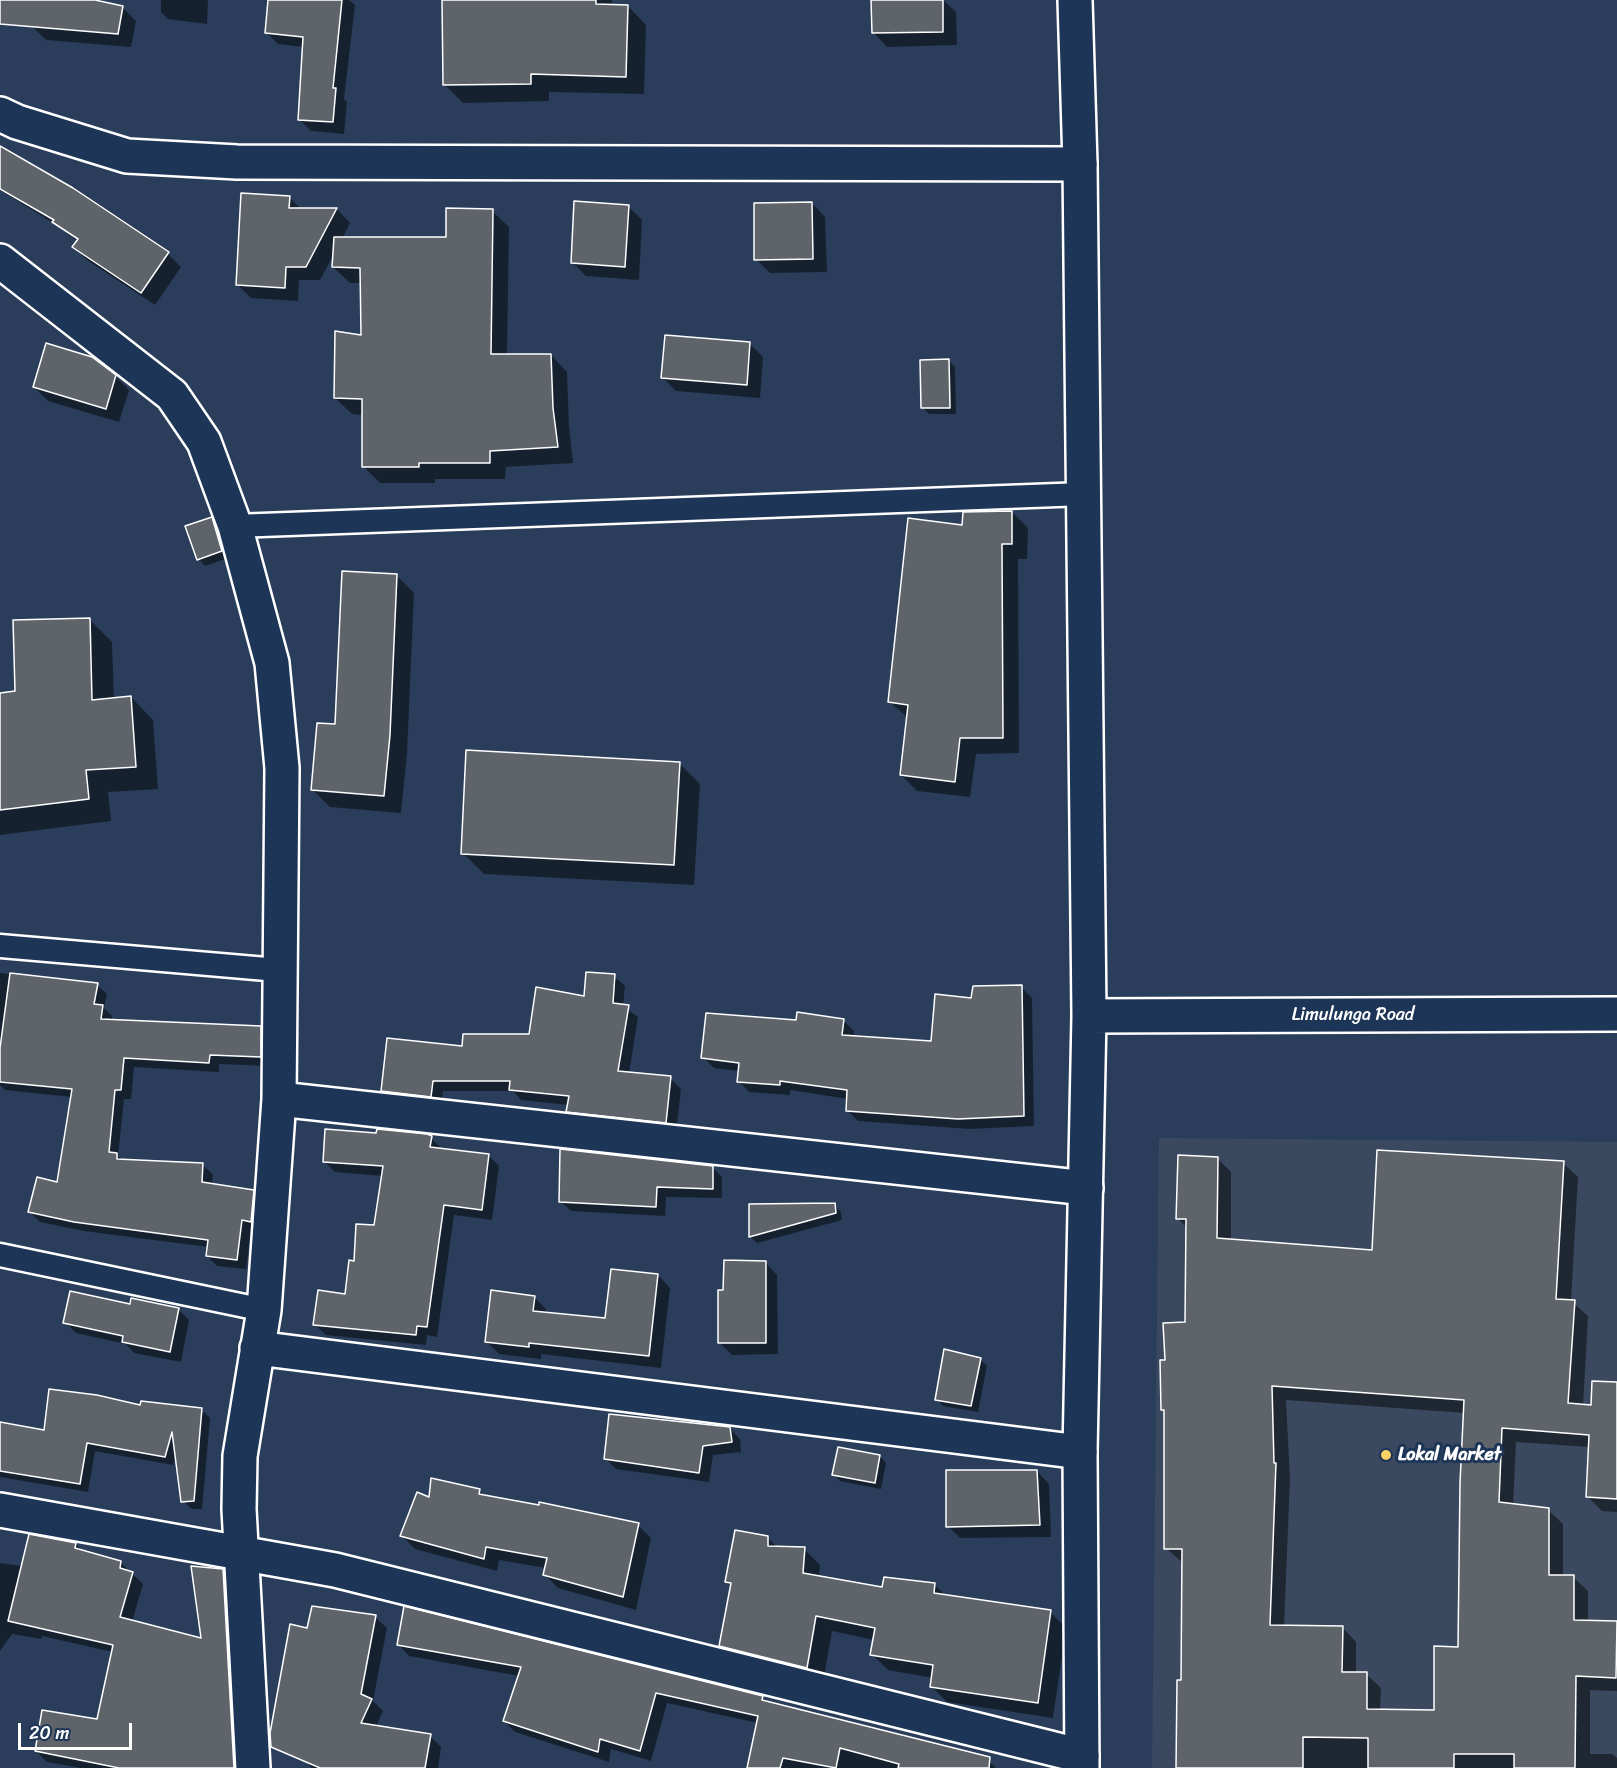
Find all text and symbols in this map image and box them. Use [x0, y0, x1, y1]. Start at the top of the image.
street label: Limulunga Road [1292, 1004, 1414, 1026]
place label: Lokal Market [1398, 1444, 1501, 1466]
marker: Lokal Market [1379, 1448, 1393, 1462]
scale bar [21, 1711, 135, 1749]
text: 20 m [29, 1717, 69, 1749]

